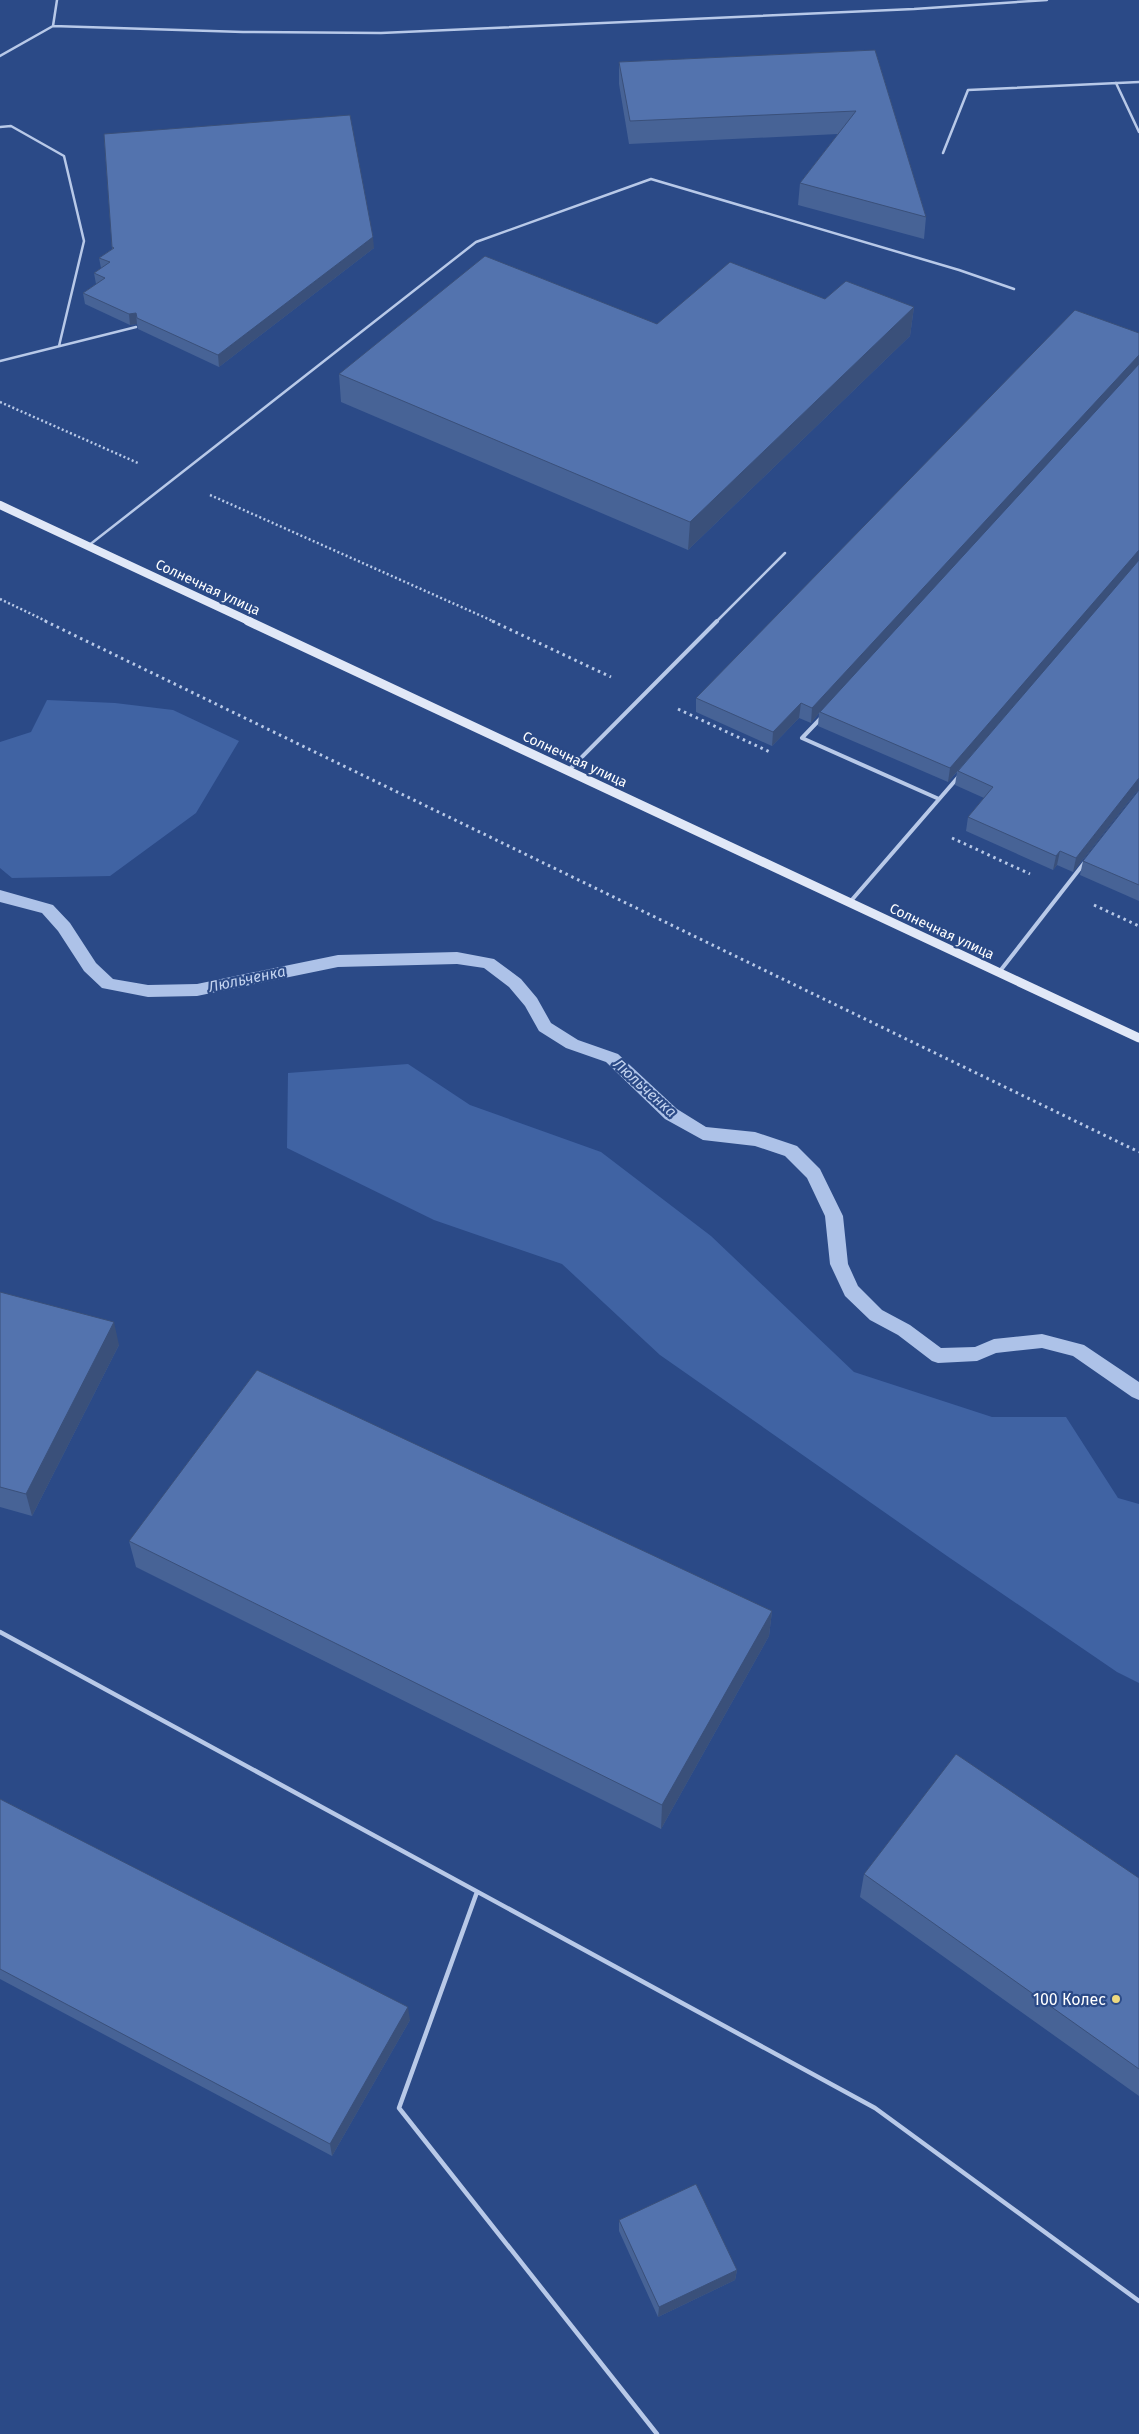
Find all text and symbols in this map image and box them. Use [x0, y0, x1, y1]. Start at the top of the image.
street label: Солнечная улица [153, 556, 263, 619]
street label: Солнечная улица [520, 728, 630, 791]
street label: Солнечная улица [887, 900, 997, 963]
water label: Люльченка [206, 962, 287, 996]
water label: Люльченка [609, 1054, 680, 1121]
place label: 100 Колес [1033, 1990, 1106, 2009]
marker: 100 Колес [1110, 1993, 1122, 2005]

